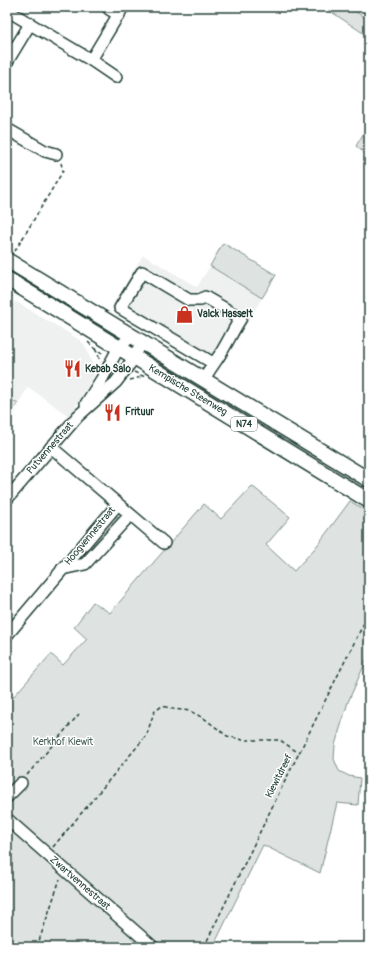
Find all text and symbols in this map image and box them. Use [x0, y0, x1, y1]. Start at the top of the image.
shop icon: Valck Hasselt [174, 304, 194, 324]
place label: Valck Hasselt [197, 308, 254, 320]
restaurant icon: Kebab Salo [62, 359, 82, 379]
street label: Kempische Steenweg [147, 362, 229, 418]
place label: Kebab Salo [85, 363, 131, 375]
restaurant icon: Frituur [102, 402, 122, 422]
place label: Frituur [125, 406, 154, 418]
road number: N74 [231, 417, 257, 431]
street label: Putvennestraat [24, 419, 77, 477]
street label: Hoogvennestraat [62, 504, 119, 568]
park label: Kerkhof Kiewit [33, 736, 94, 748]
street label: Kiewitdreef [263, 752, 295, 800]
street label: Zwartvennestraat [47, 854, 113, 913]

